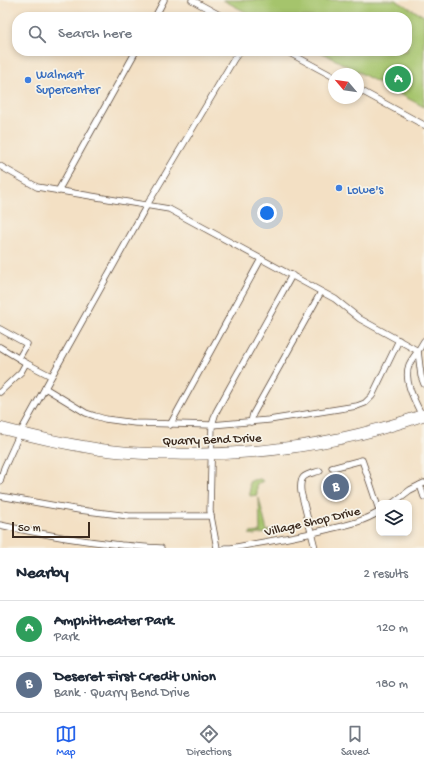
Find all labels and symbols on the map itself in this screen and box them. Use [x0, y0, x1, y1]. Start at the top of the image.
pin: A [385, 64, 411, 94]
place label: Walmart Supercenter [36, 68, 101, 98]
north arrow [328, 68, 364, 104]
marker: Walmart Supercenter [23, 75, 33, 85]
marker: Lowe's [334, 183, 344, 193]
place label: Lowe's [347, 183, 385, 198]
your location [257, 203, 277, 223]
street label: Quarry Bend Drive [162, 431, 262, 450]
pin: B [323, 472, 349, 502]
street label: Village Shop Drive [262, 504, 362, 541]
scale bar [12, 520, 90, 539]

